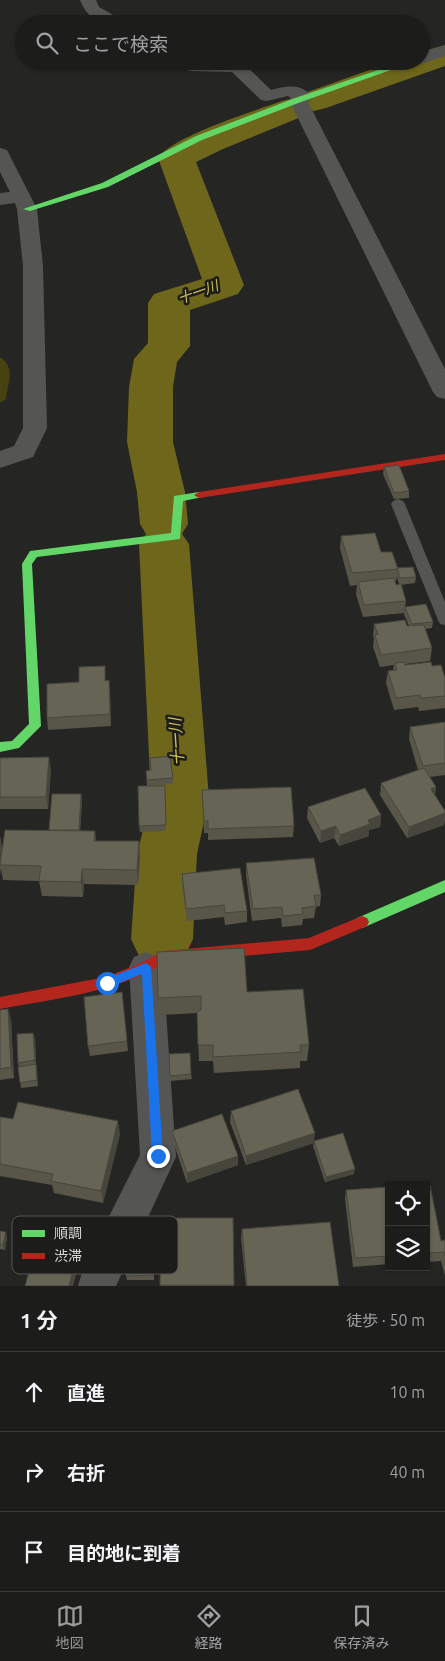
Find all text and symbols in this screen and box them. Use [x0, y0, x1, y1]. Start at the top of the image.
search box [15, 15, 430, 70]
icon: search [33, 29, 61, 57]
text: ここで検索 [73, 33, 168, 55]
water label: 十一川 [176, 277, 222, 307]
water label: 十一川 [165, 715, 187, 767]
route start [96, 972, 119, 995]
route end [147, 1145, 170, 1168]
map controls [385, 1181, 430, 1271]
button: locate [385, 1181, 430, 1226]
legend [12, 1216, 178, 1274]
text: 順調 [54, 1225, 82, 1241]
button: layers [385, 1226, 430, 1271]
text: 渋滞 [54, 1248, 82, 1264]
text: 1 分 [20, 1308, 58, 1332]
text: 徒歩 · 50 m [346, 1311, 425, 1329]
icon: ahead [20, 1378, 48, 1406]
text: 直進 [67, 1382, 105, 1404]
text: 10 m [389, 1383, 425, 1401]
icon: right [20, 1458, 48, 1486]
text: 右折 [67, 1462, 105, 1484]
text: 40 m [389, 1463, 425, 1481]
icon: arrive [20, 1538, 48, 1566]
text: 目的地に到着 [67, 1542, 181, 1564]
tab: 地図 [56, 1602, 84, 1652]
tab: 経路 [195, 1602, 223, 1652]
tab: 保存済み [334, 1602, 390, 1652]

